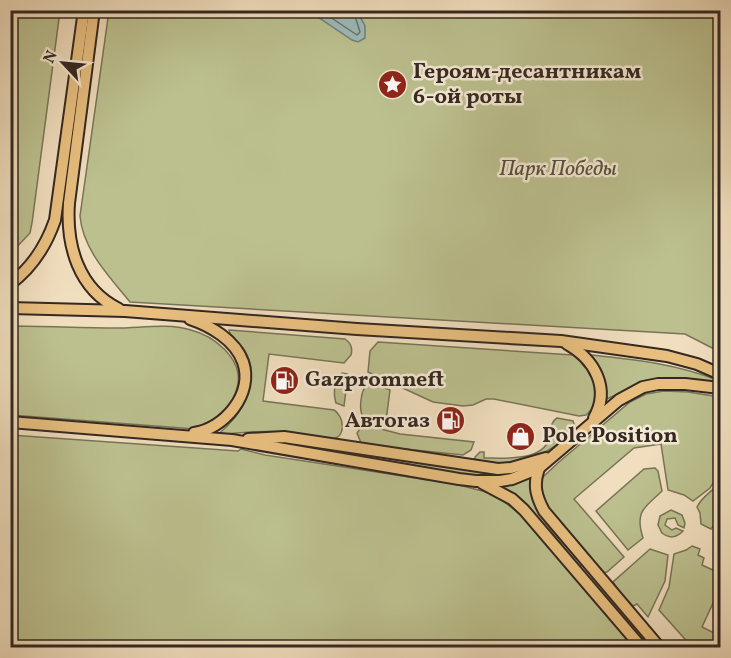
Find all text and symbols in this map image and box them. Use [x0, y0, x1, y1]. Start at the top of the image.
north arrow [33, 33, 93, 93]
text: N [39, 47, 64, 67]
place label: Героям-десантникам 6-ой роты [413, 57, 642, 113]
place icon: Героям-десантникам 6-ой роты [376, 69, 408, 101]
park label: Парк Победы [499, 154, 617, 185]
fuel station icon: Gazpromneft [268, 364, 300, 396]
place label: Gazpromneft [305, 365, 444, 396]
fuel station icon: Автогаз [435, 405, 467, 437]
place label: Автогаз [345, 406, 430, 437]
shop icon: Pole Position [505, 420, 537, 452]
place label: Pole Position [542, 421, 678, 452]

